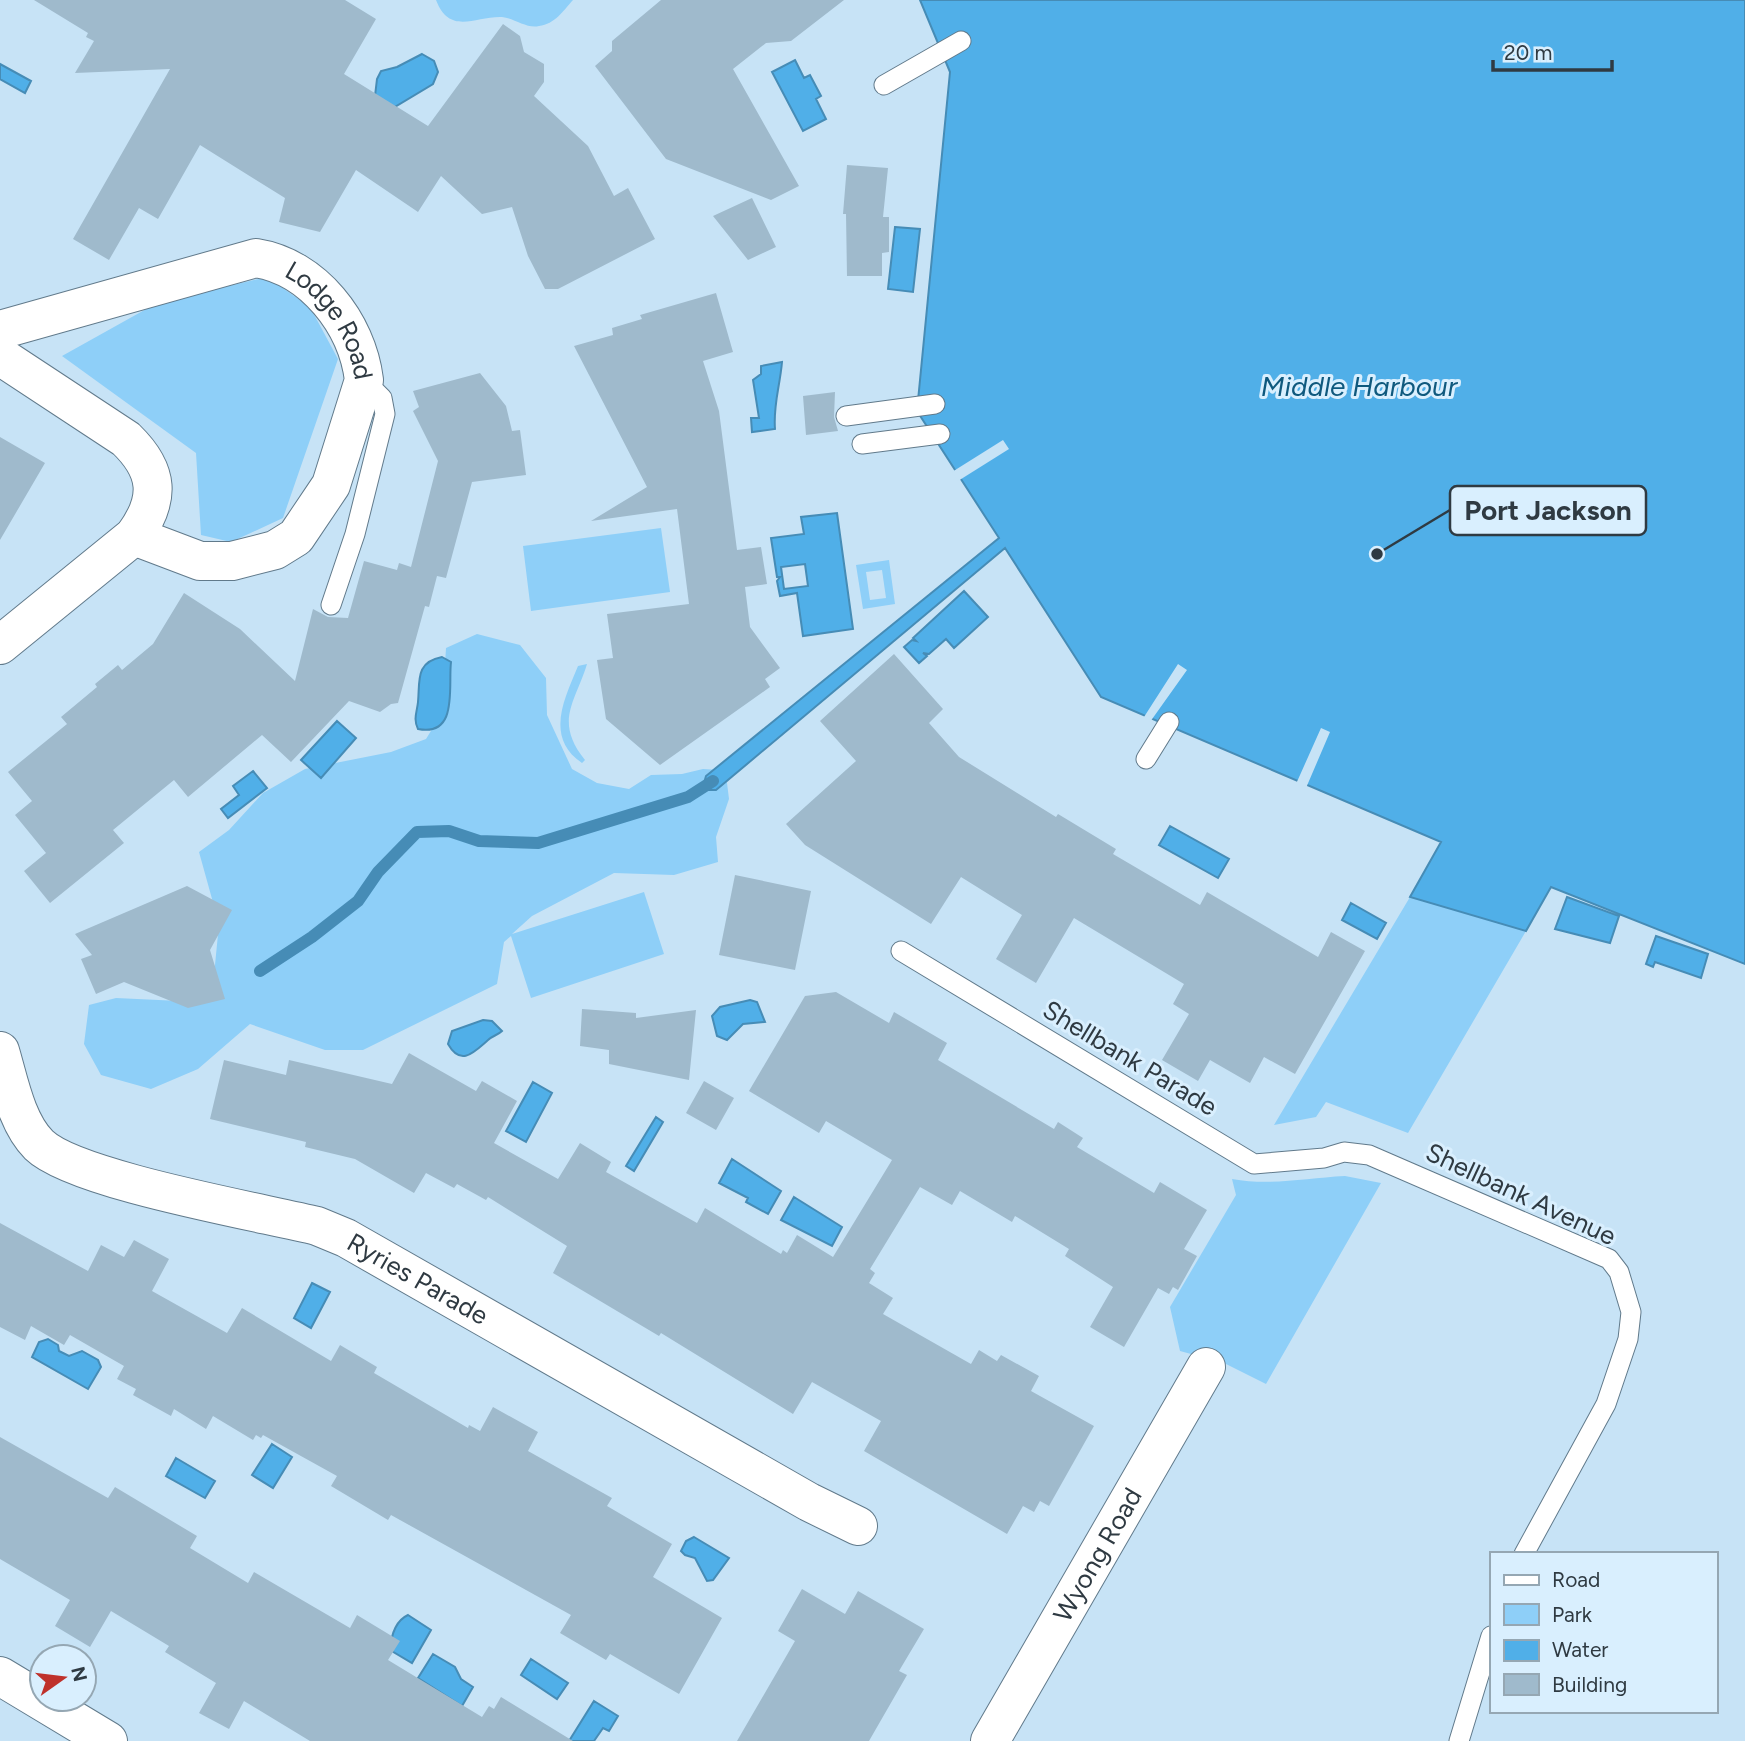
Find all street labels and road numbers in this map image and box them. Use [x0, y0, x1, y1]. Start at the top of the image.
street label: Lodge Road [280, 254, 380, 382]
street label: Shellbank Parade [1037, 993, 1223, 1123]
street label: Shellbank Avenue [1421, 1136, 1621, 1252]
street label: Ryries Parade [342, 1226, 494, 1332]
street label: Wyong Road [1046, 1482, 1149, 1628]

